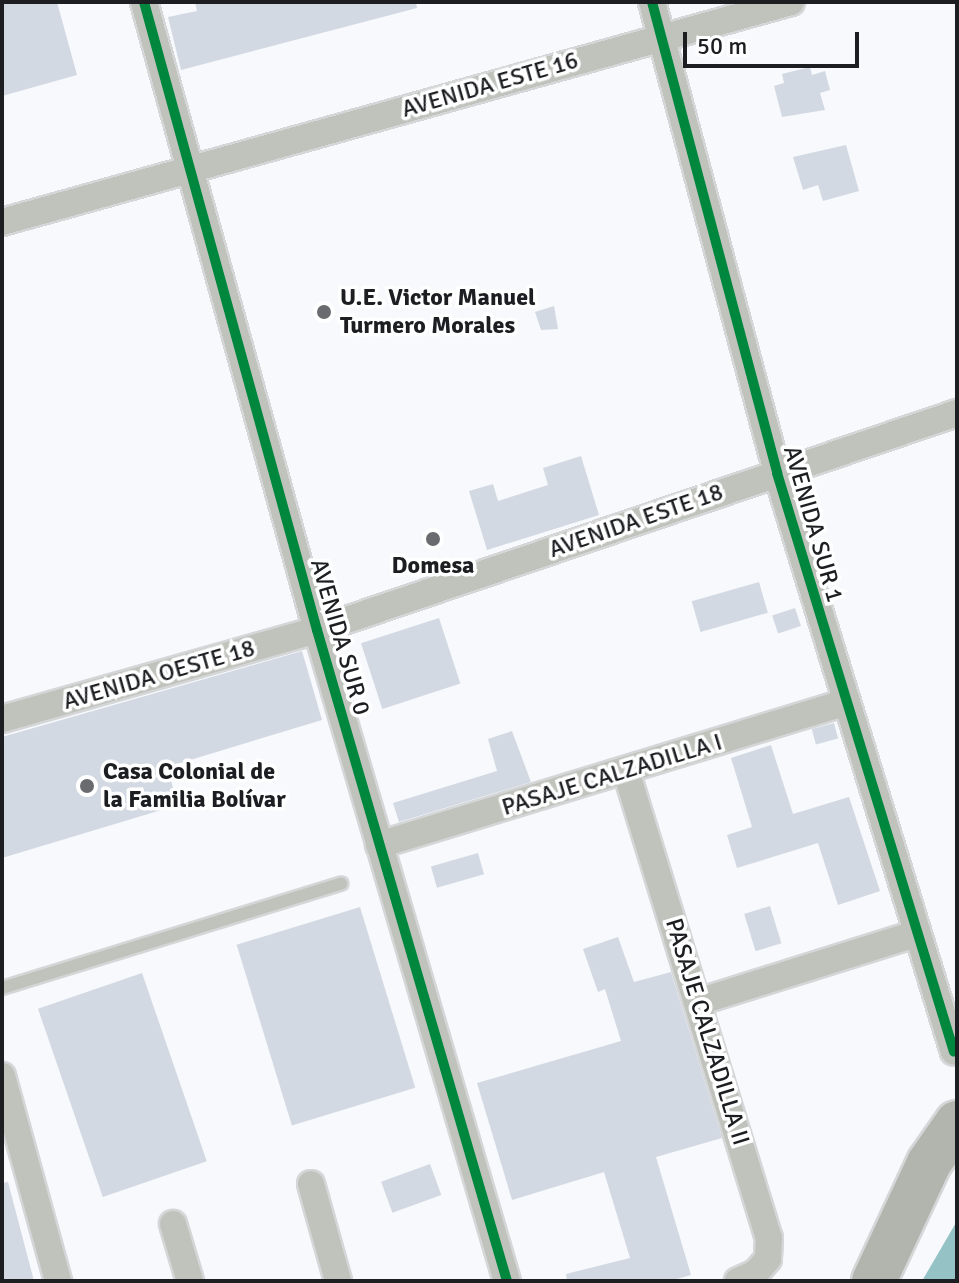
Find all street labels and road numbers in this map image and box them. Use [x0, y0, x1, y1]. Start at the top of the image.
street label: AVENIDA ESTE 16 [398, 46, 582, 124]
street label: AVENIDA SUR 1 [777, 442, 849, 606]
street label: AVENIDA ESTE 18 [545, 478, 727, 564]
street label: AVENIDA SUR 0 [304, 555, 376, 719]
street label: AVENIDA OESTE 18 [60, 634, 258, 716]
street label: PASAJE CALZADILLA I [498, 728, 726, 822]
street label: PASAJE CALZADILLA II [659, 915, 755, 1149]

